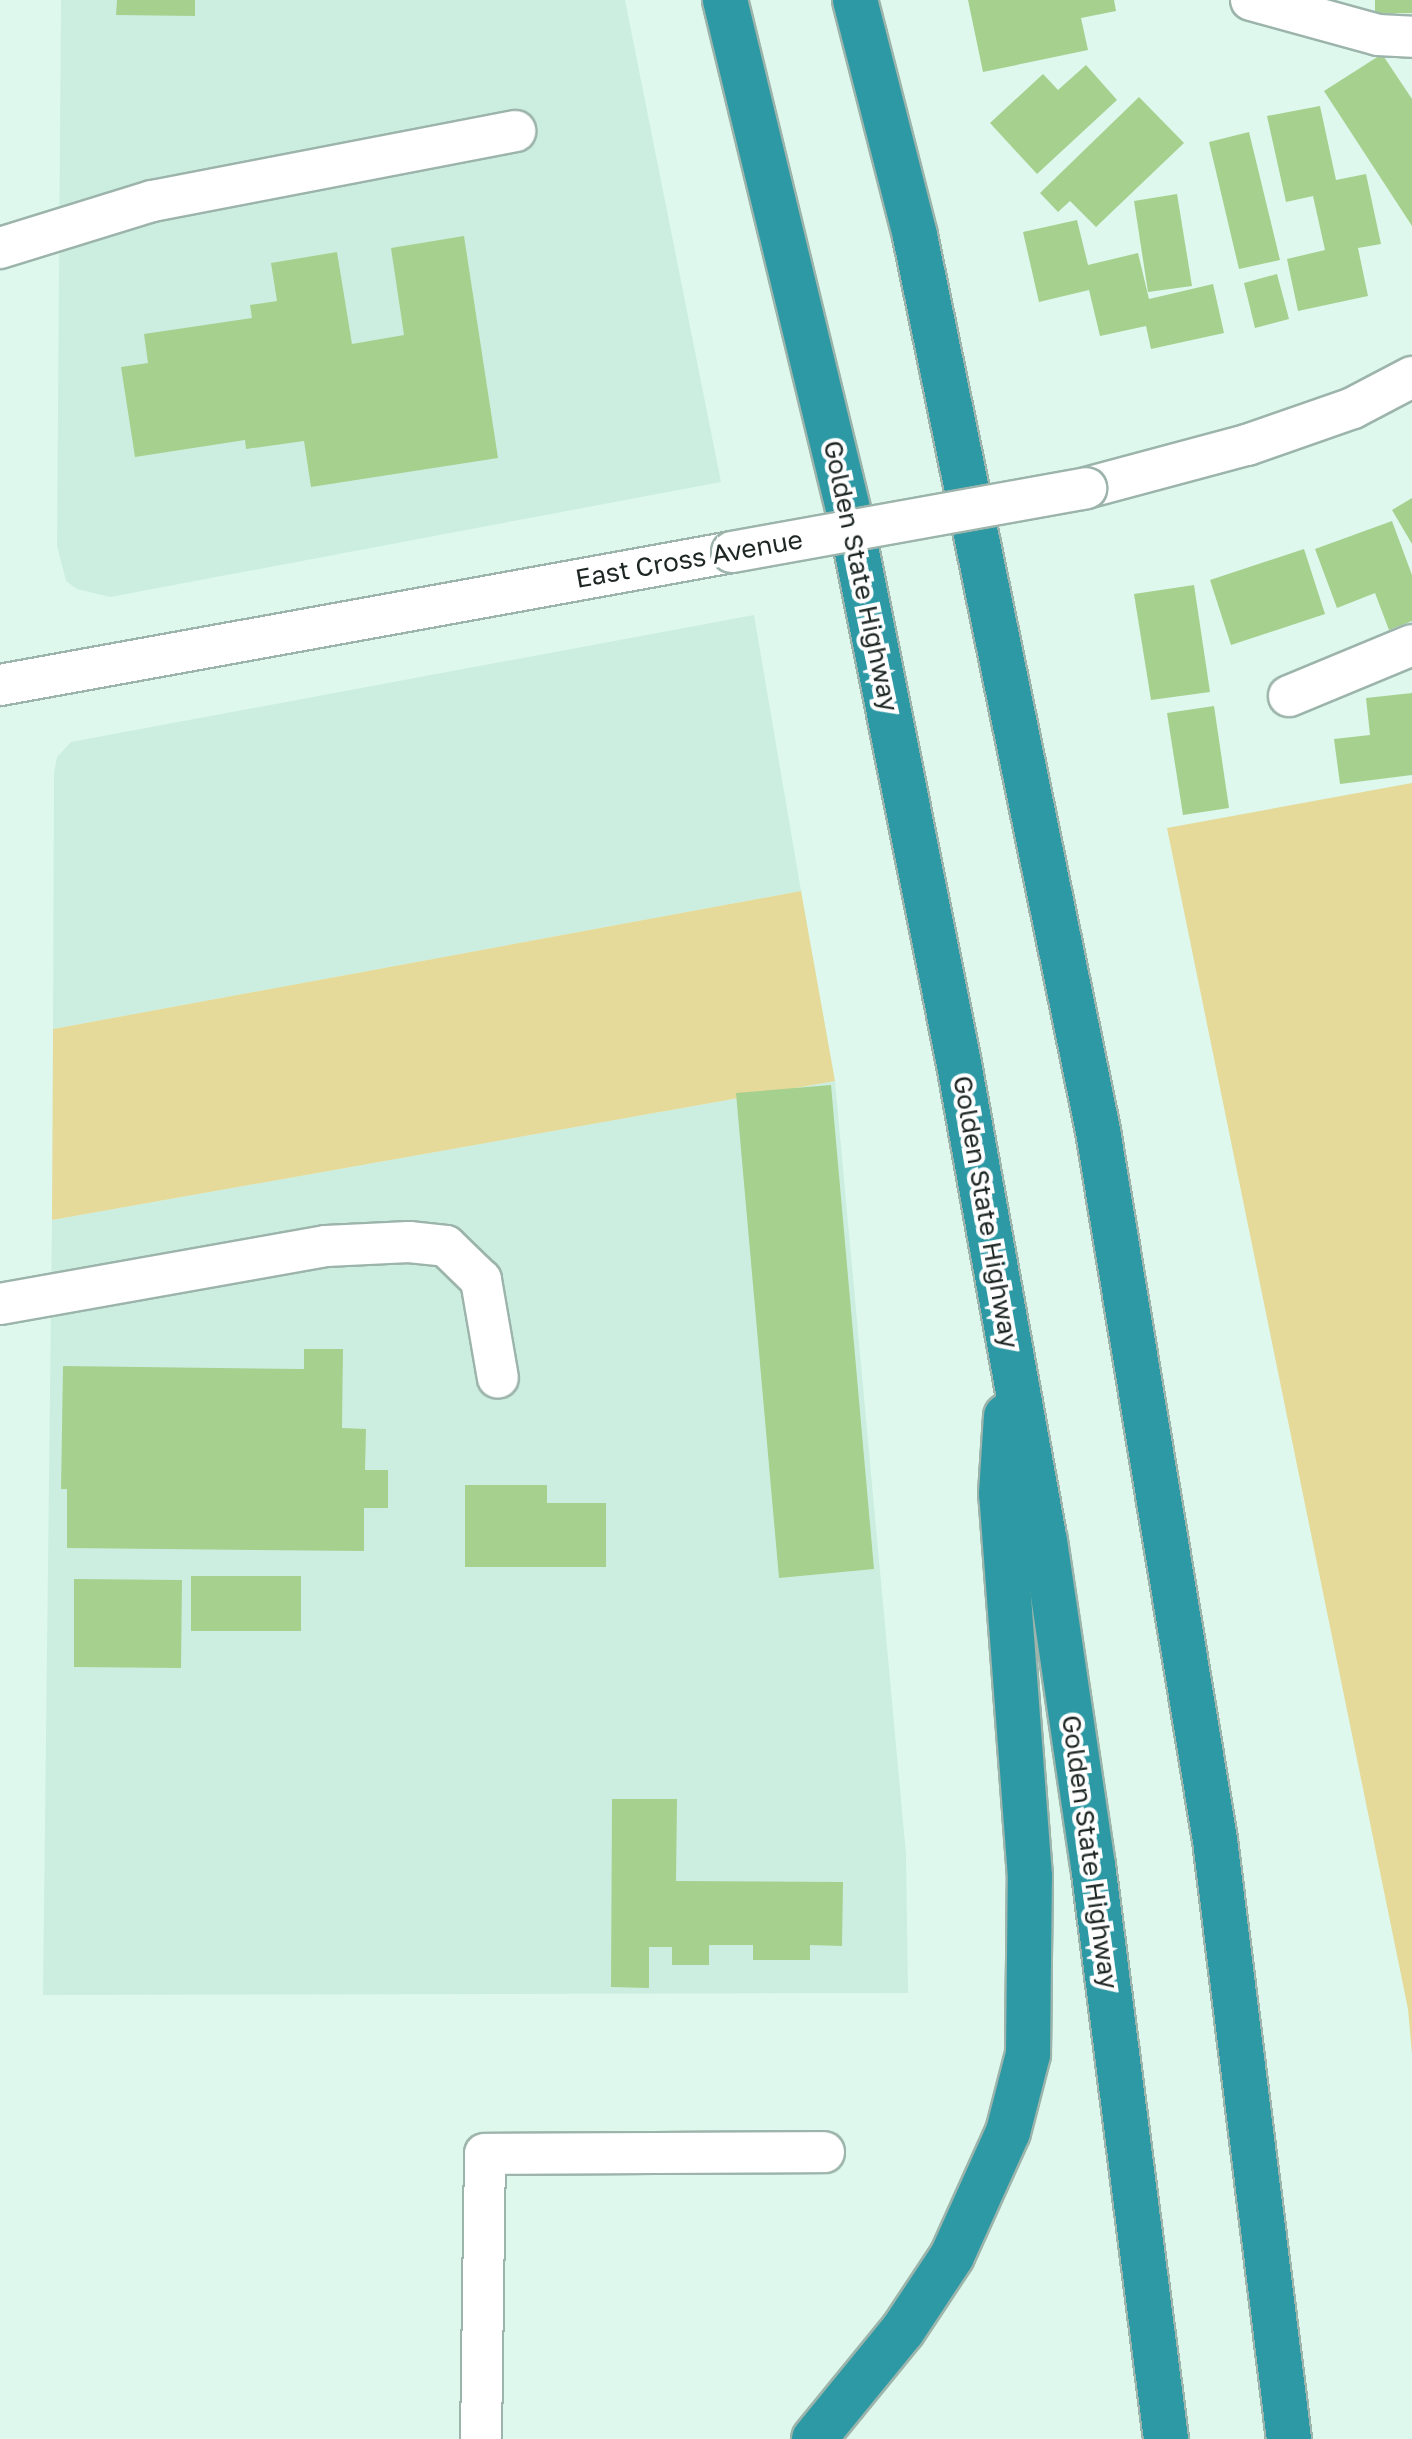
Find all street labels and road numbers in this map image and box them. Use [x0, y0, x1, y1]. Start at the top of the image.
street label: Golden State Highway [817, 438, 905, 714]
street label: East Cross Avenue [573, 524, 805, 594]
street label: Golden State Highway [947, 1073, 1025, 1351]
street label: Golden State Highway [1055, 1713, 1125, 1991]

